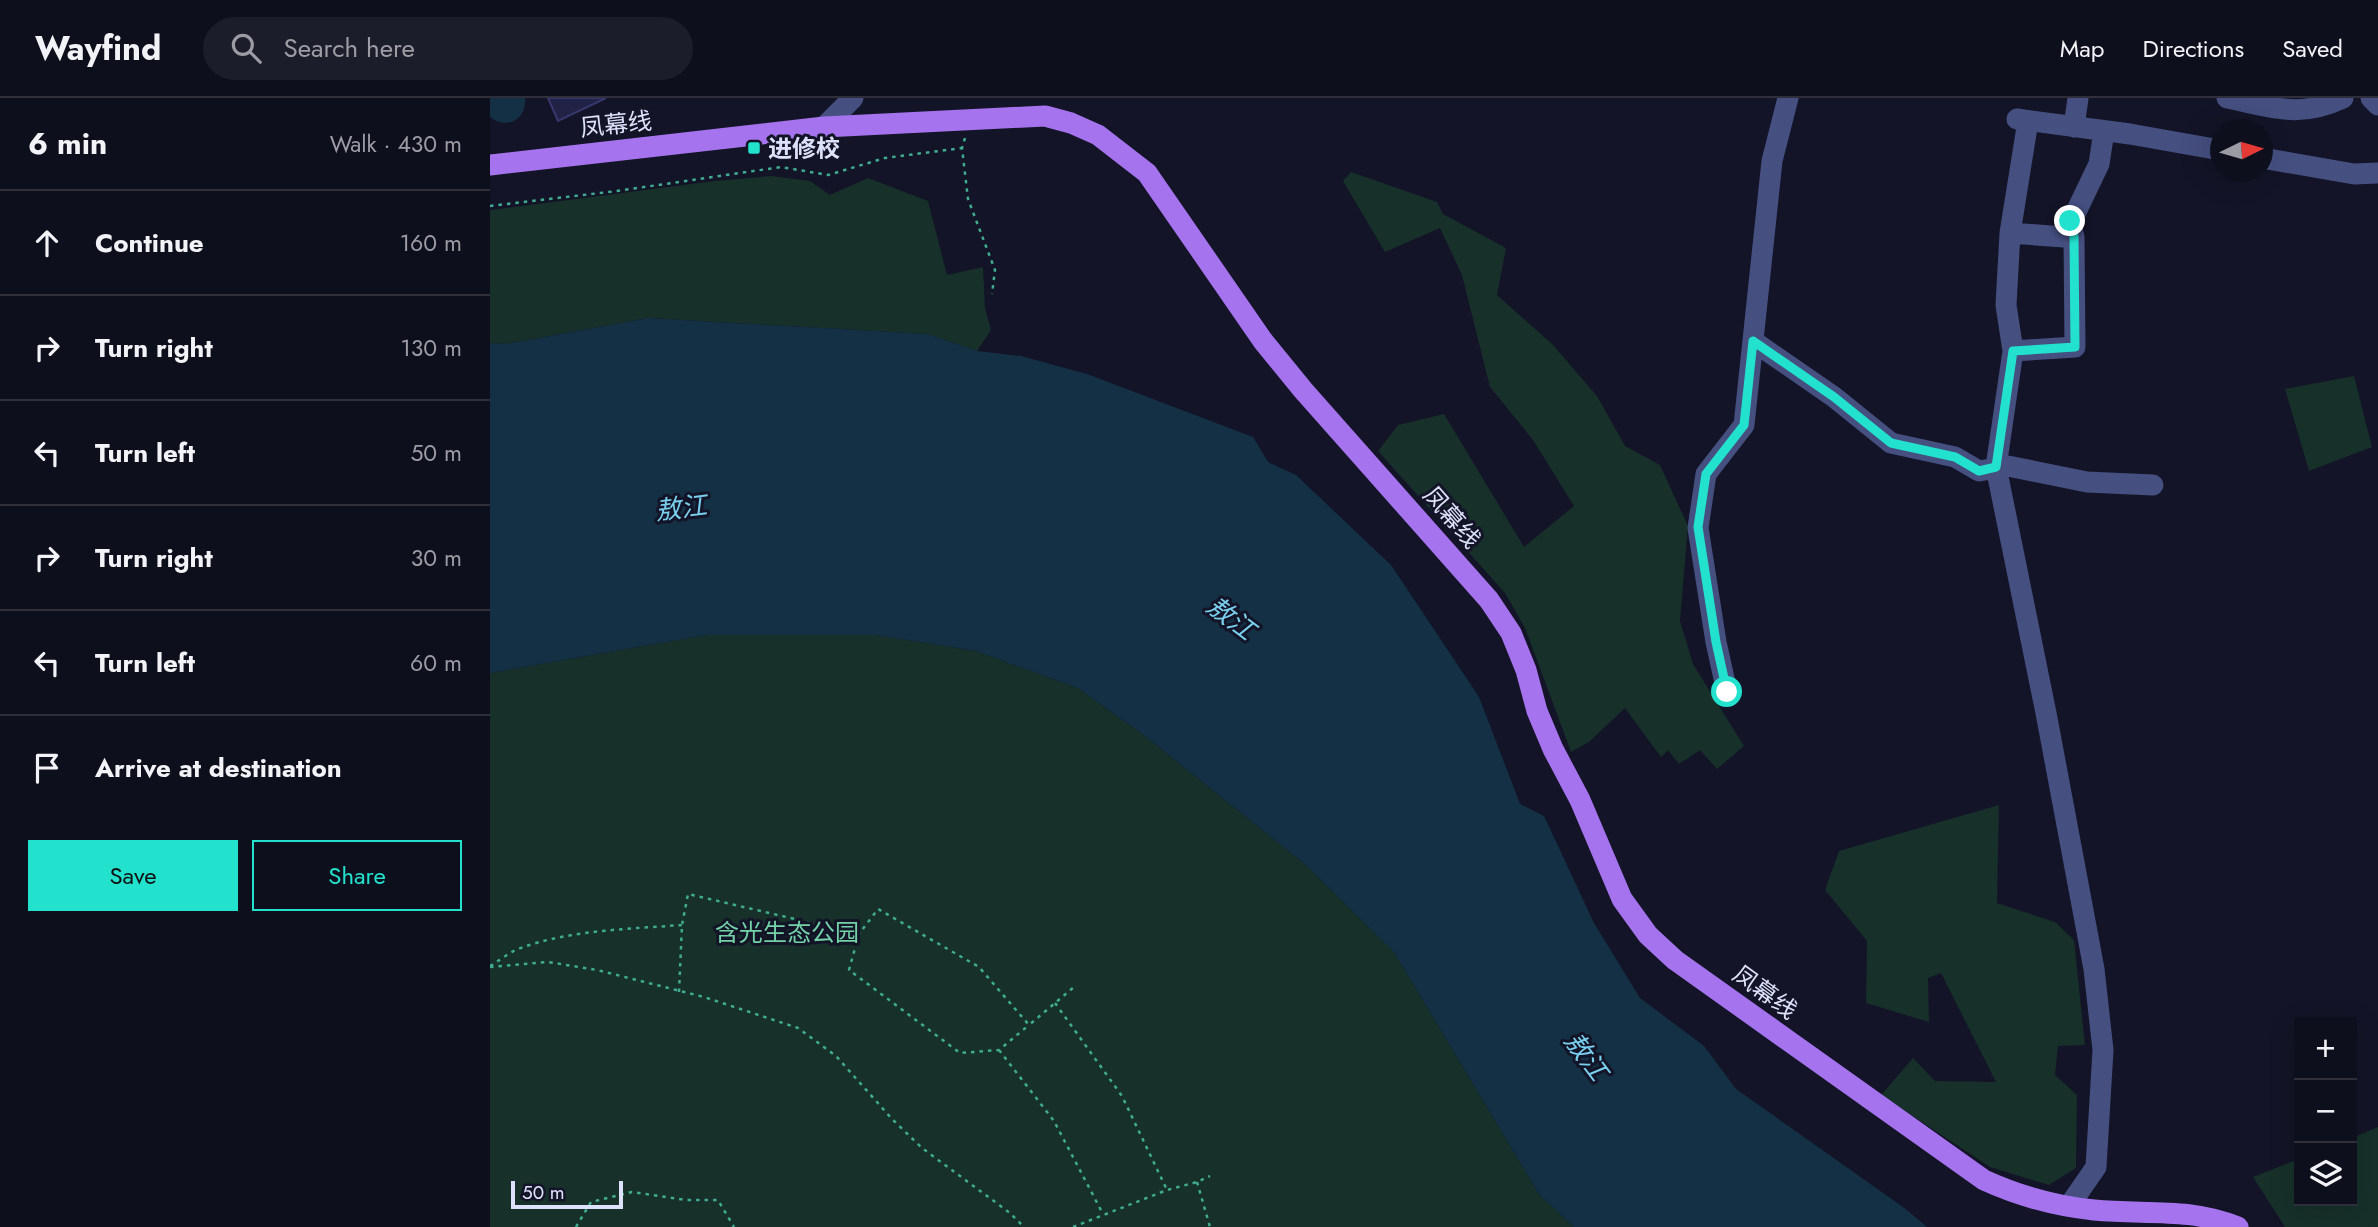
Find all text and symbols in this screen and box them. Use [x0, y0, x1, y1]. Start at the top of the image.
search box [203, 17, 693, 80]
text: Wayfind [35, 25, 161, 72]
icon: search [227, 29, 265, 67]
text: Search here [283, 29, 415, 67]
text: Map [2060, 31, 2105, 66]
text: Directions [2143, 31, 2244, 66]
text: Saved [2282, 31, 2343, 66]
street label: 凤幕线 [578, 103, 654, 145]
north arrow [2210, 119, 2273, 182]
text: 6 min [28, 122, 107, 165]
text: Walk · 430 m [330, 127, 462, 161]
place label: 进修校 [768, 131, 840, 166]
marker: 进修校 [746, 140, 762, 156]
route end [2054, 205, 2085, 236]
icon: ahead [28, 224, 66, 262]
text: Continue [95, 224, 204, 262]
text: 160 m [400, 226, 462, 260]
icon: right [28, 329, 66, 367]
text: Turn right [95, 329, 213, 367]
text: 130 m [400, 331, 462, 365]
icon: left [28, 434, 66, 472]
text: Turn left [95, 434, 195, 472]
text: 50 m [410, 436, 462, 470]
street label: 凤幕线 [1415, 478, 1489, 556]
water label: 敖江 [653, 486, 712, 530]
icon: right [28, 539, 66, 577]
text: Turn right [95, 539, 213, 577]
text: 30 m [411, 541, 462, 575]
water label: 敖江 [1199, 587, 1266, 651]
icon: left [28, 644, 66, 682]
text: Turn left [95, 644, 195, 682]
text: 60 m [410, 646, 462, 680]
route start [1711, 676, 1742, 707]
icon: arrive [28, 749, 66, 787]
text: Arrive at destination [95, 749, 342, 787]
button: Save [28, 840, 238, 911]
button: Share [252, 840, 462, 911]
park label: 含光生态公园 [715, 915, 859, 950]
street label: 凤幕线 [1726, 957, 1804, 1027]
map controls [2294, 1017, 2357, 1206]
button: + [2294, 1017, 2357, 1080]
water label: 敖江 [1555, 1024, 1619, 1091]
button: − [2294, 1080, 2357, 1143]
button: layers [2294, 1143, 2357, 1206]
scale bar [511, 1178, 623, 1210]
text: 50 m [522, 1179, 565, 1206]

